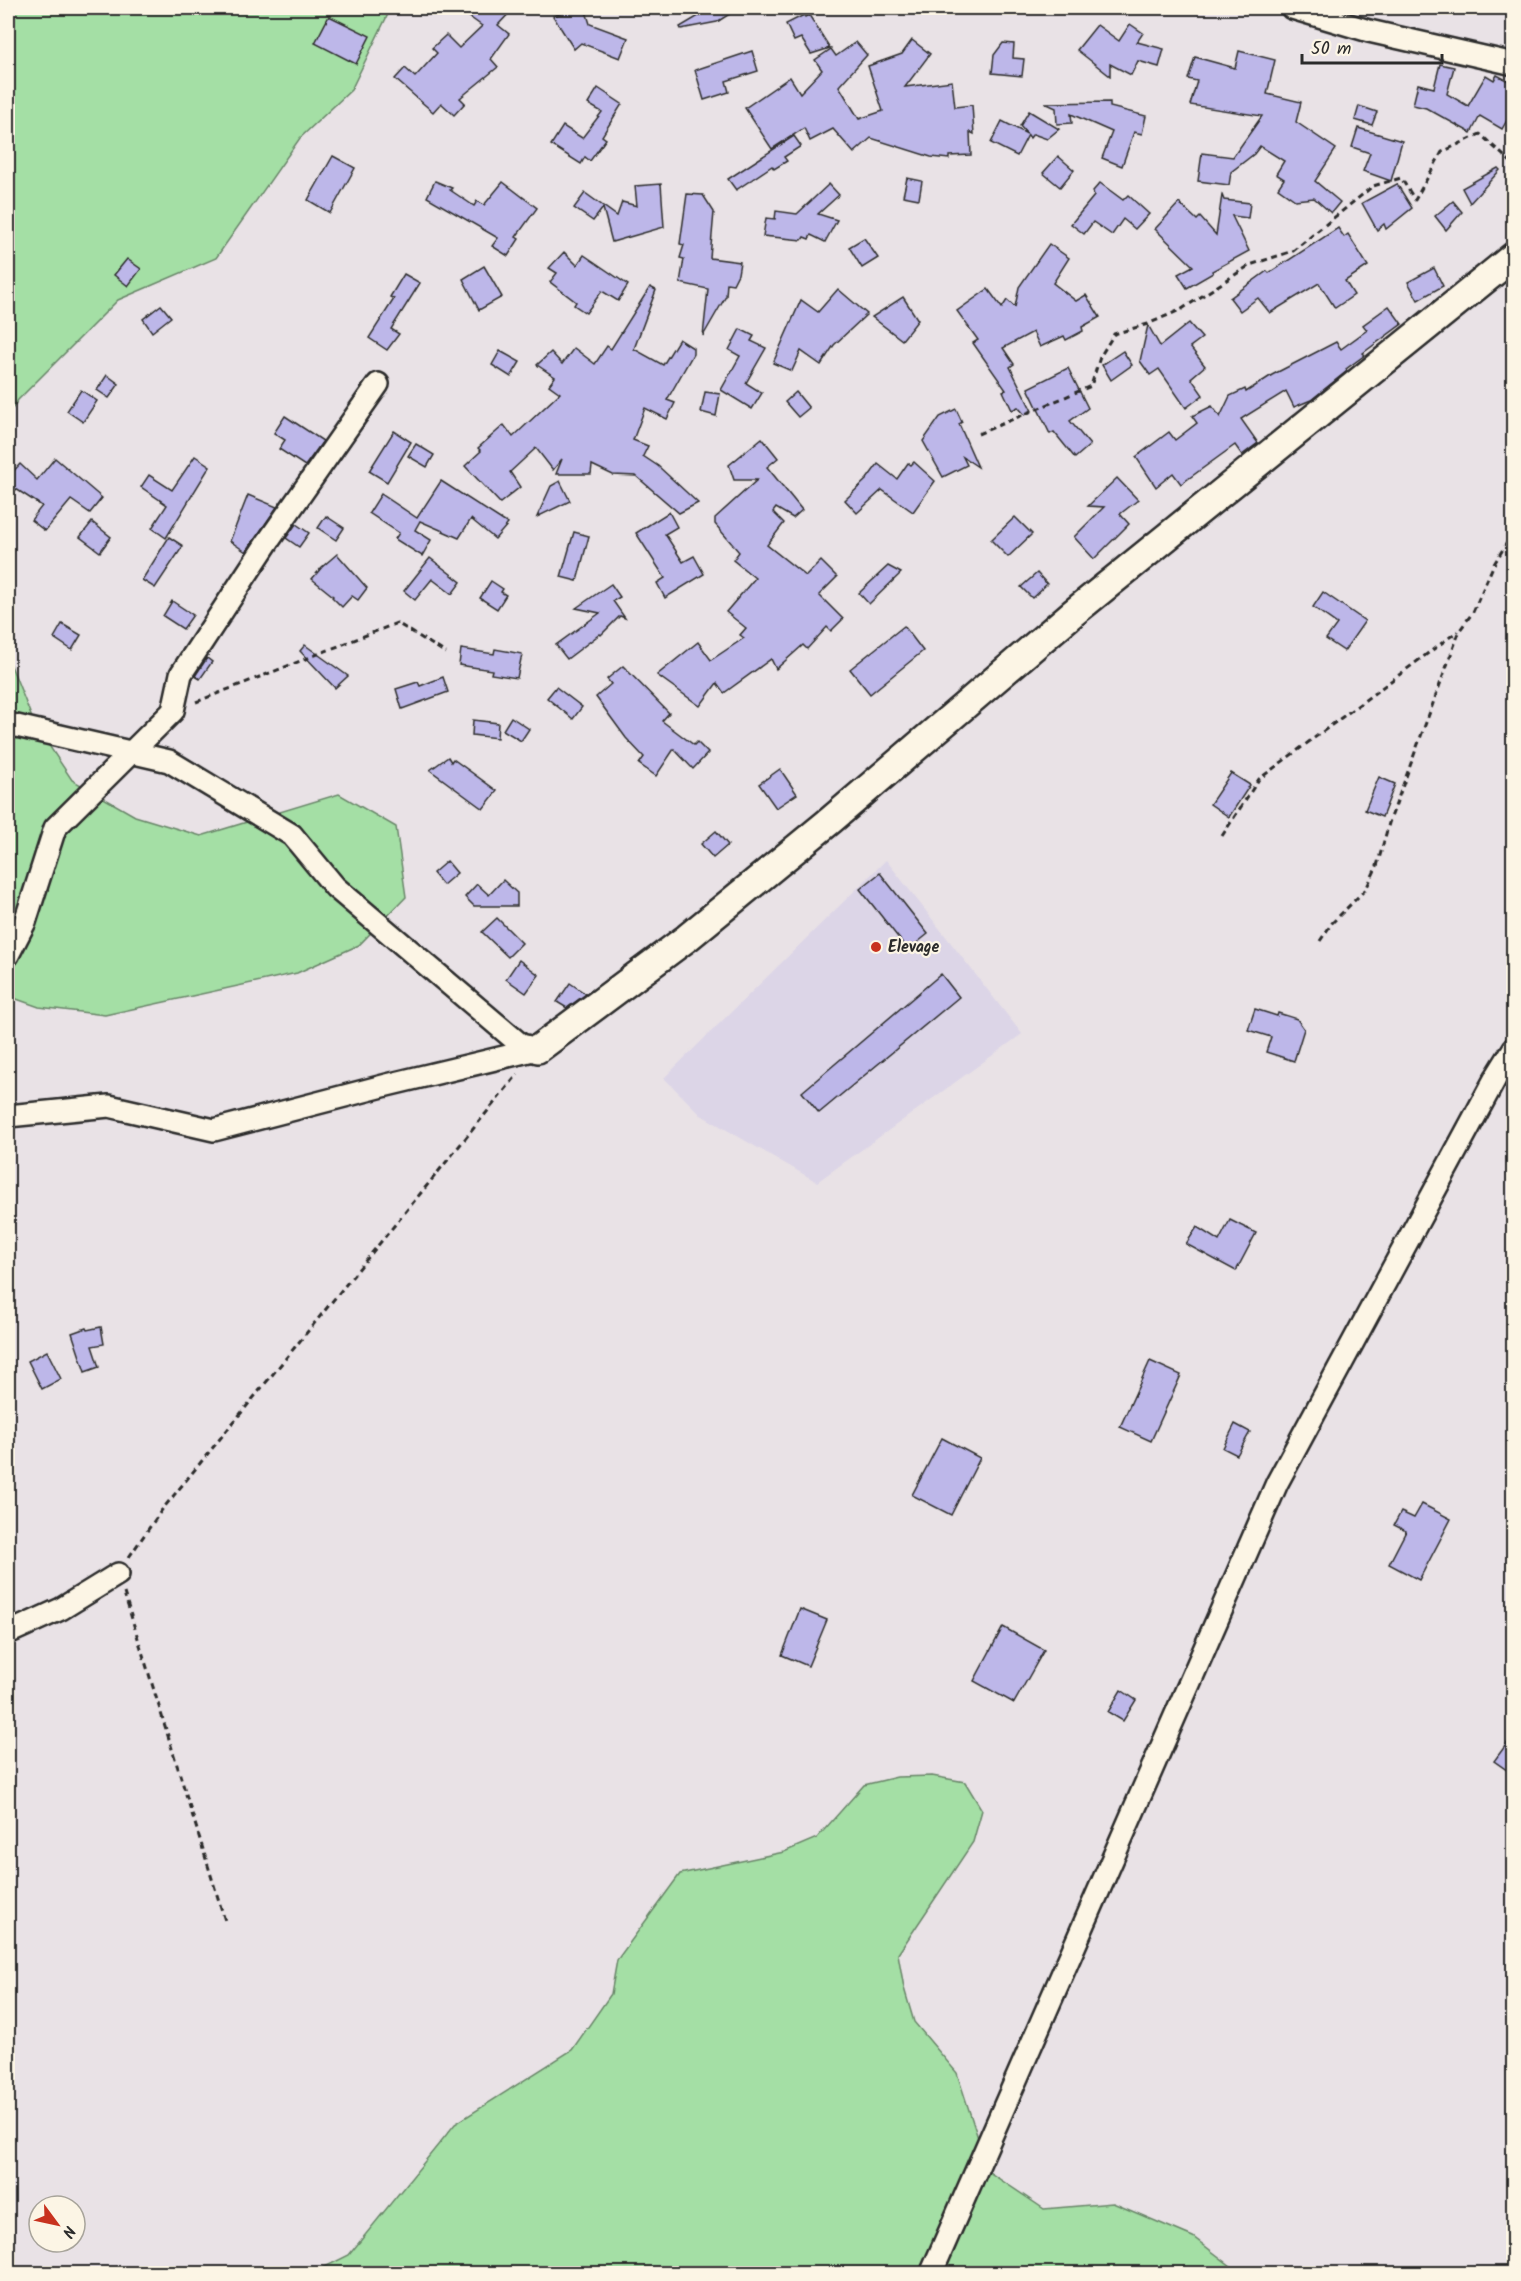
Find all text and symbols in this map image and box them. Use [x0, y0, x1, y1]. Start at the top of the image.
scale bar [1302, 27, 1442, 65]
text: 50 m [1311, 35, 1351, 64]
place label: Elevage [888, 935, 939, 960]
marker: Elevage [869, 940, 883, 954]
north arrow [27, 2194, 87, 2254]
text: N [55, 2220, 82, 2242]

